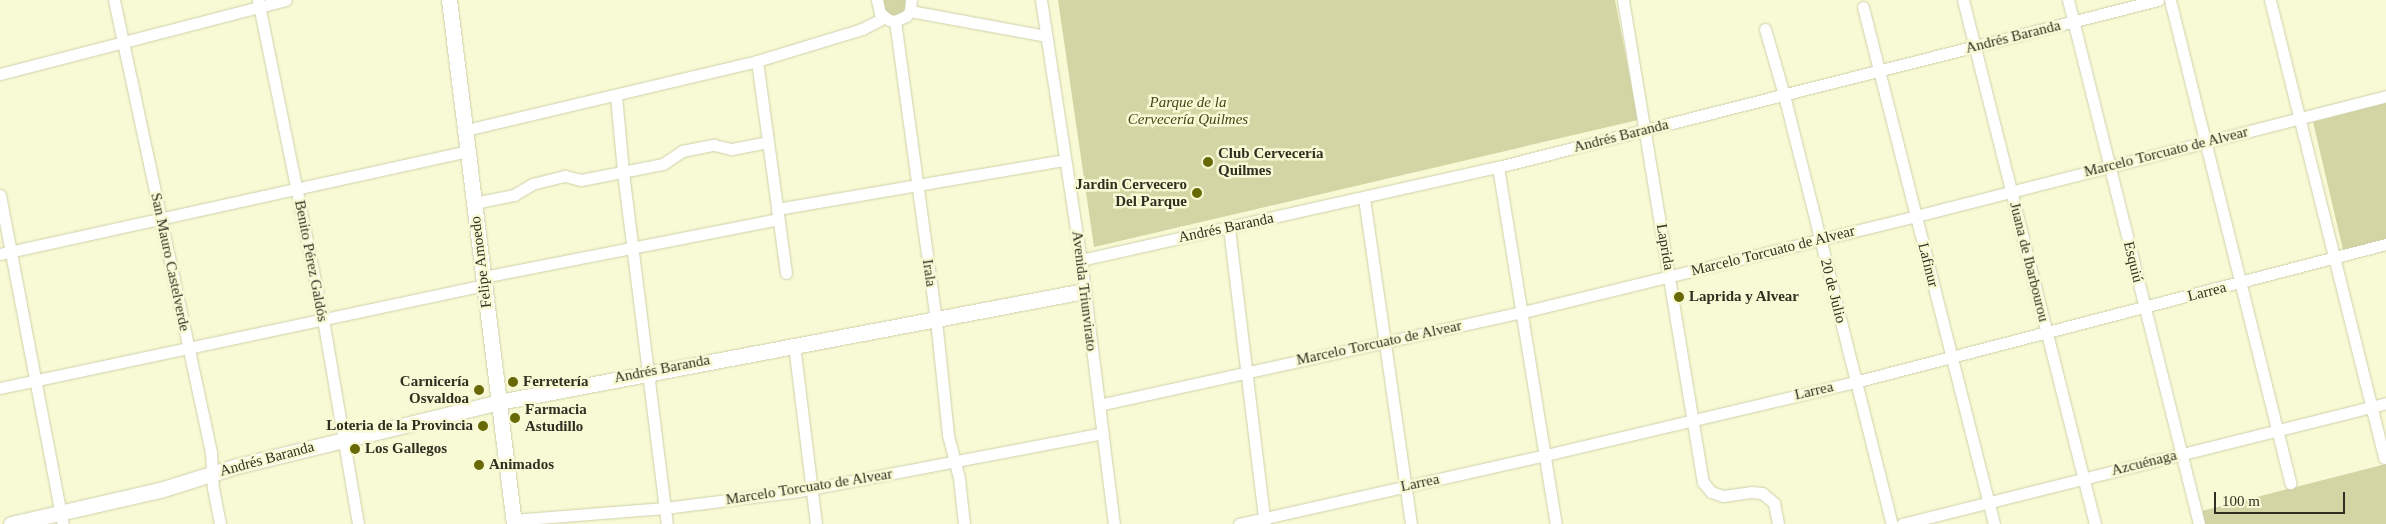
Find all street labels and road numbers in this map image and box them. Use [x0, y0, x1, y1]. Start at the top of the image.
street label: Andrés Baranda [1964, 17, 2062, 57]
street label: Andrés Baranda [1572, 116, 1670, 156]
street label: Marcelo Torcuato de Alvear [2082, 123, 2250, 181]
street label: San Mauro Castelverde [147, 191, 193, 333]
street label: Benito Pérez Galdós [290, 199, 332, 323]
street label: Juana de Ibarbourou [2005, 200, 2053, 324]
street label: Andrés Baranda [1177, 209, 1275, 247]
street label: Felipe Amoedo [466, 215, 496, 309]
street label: Laprida [1652, 222, 1678, 272]
street label: Marcelo Torcuato de Alvear [1689, 222, 1857, 280]
street label: Avenida Triunvirato [1068, 230, 1100, 352]
street label: Esquiú [2119, 240, 2147, 284]
street label: Lafinur [1914, 241, 1942, 289]
street label: 20 de Julio [1816, 257, 1850, 325]
street label: Irala [918, 258, 940, 288]
street label: Larrea [2186, 279, 2228, 305]
street label: Marcelo Torcuato de Alvear [1294, 317, 1464, 369]
street label: Andrés Baranda [613, 351, 711, 387]
street label: Larrea [1793, 378, 1835, 404]
street label: Andrés Baranda [218, 438, 316, 480]
street label: Azcuénaga [2110, 446, 2178, 480]
street label: Marcelo Torcuato de Alvear [724, 465, 894, 509]
street label: Larrea [1399, 470, 1441, 496]

